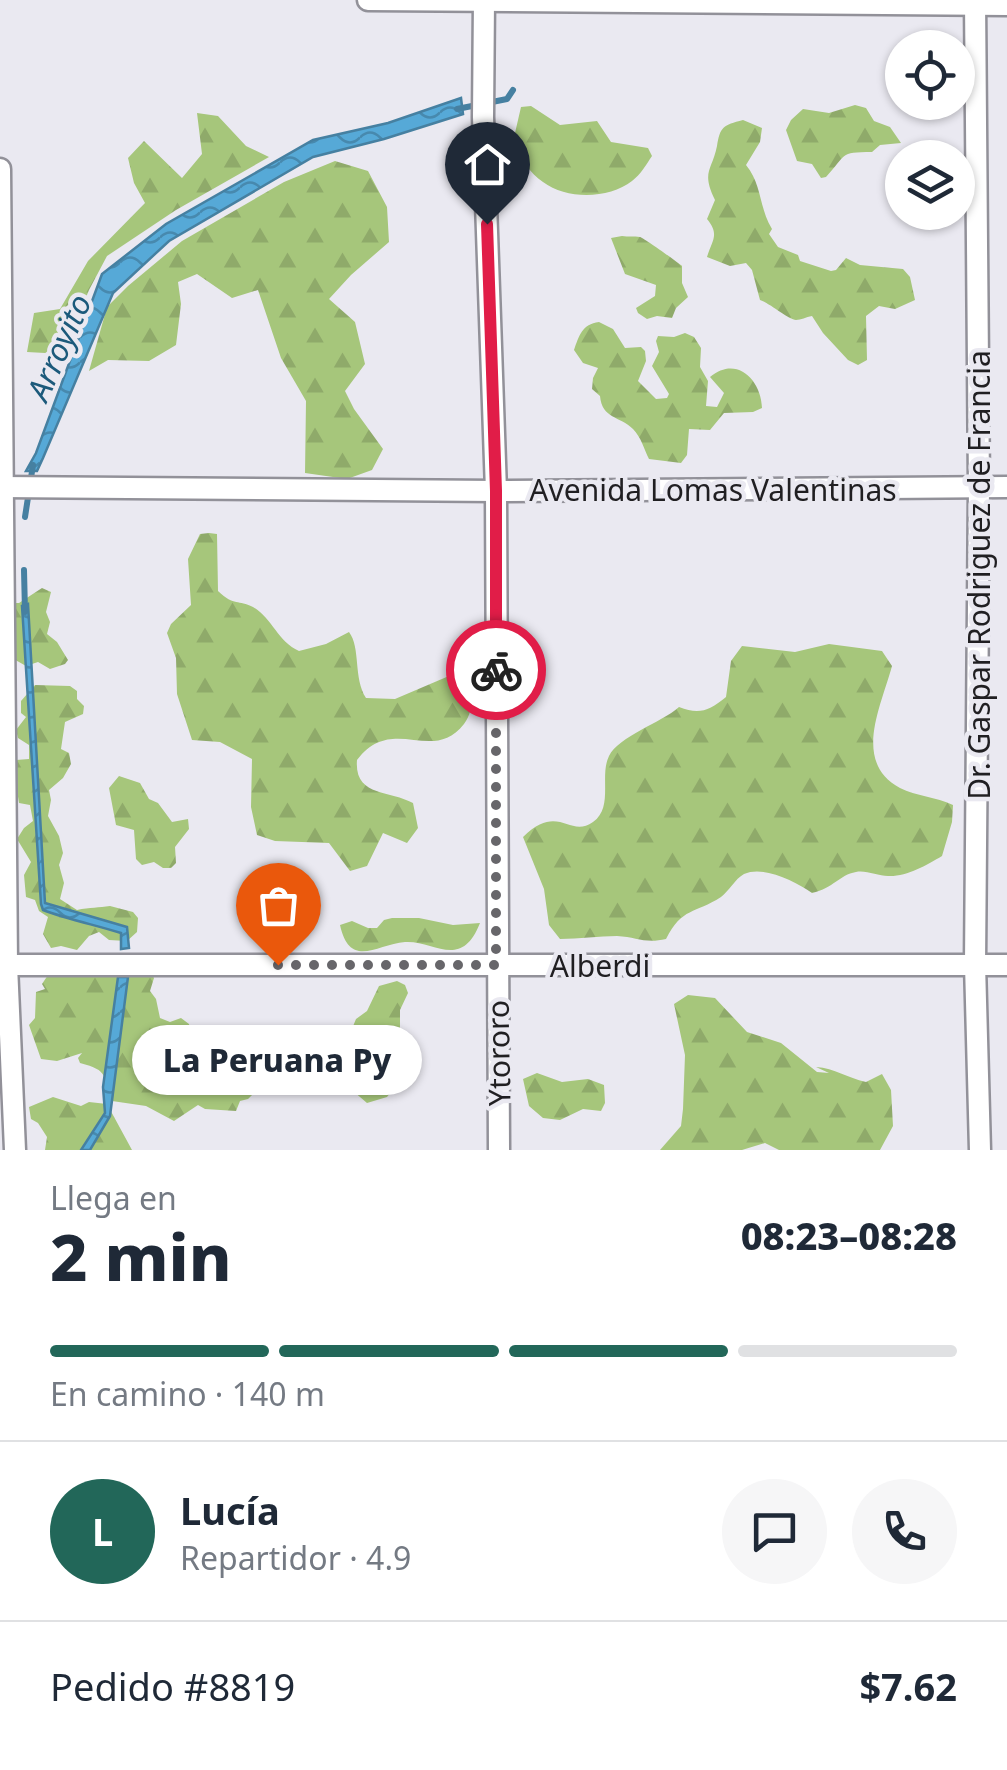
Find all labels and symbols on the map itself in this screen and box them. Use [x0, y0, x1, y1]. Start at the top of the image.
pin [445, 122, 530, 225]
water label: Arroyito [15, 287, 100, 409]
street label: Dr. Gaspar Rodriguez de Francia [958, 350, 999, 800]
street label: Avenida Lomas Valentinas [529, 469, 897, 510]
courier [446, 620, 546, 720]
pin [236, 863, 321, 966]
street label: Alberdi [550, 945, 650, 986]
street label: Ytororo [477, 1000, 519, 1106]
callout: La Peruana Py [133, 1025, 423, 1095]

